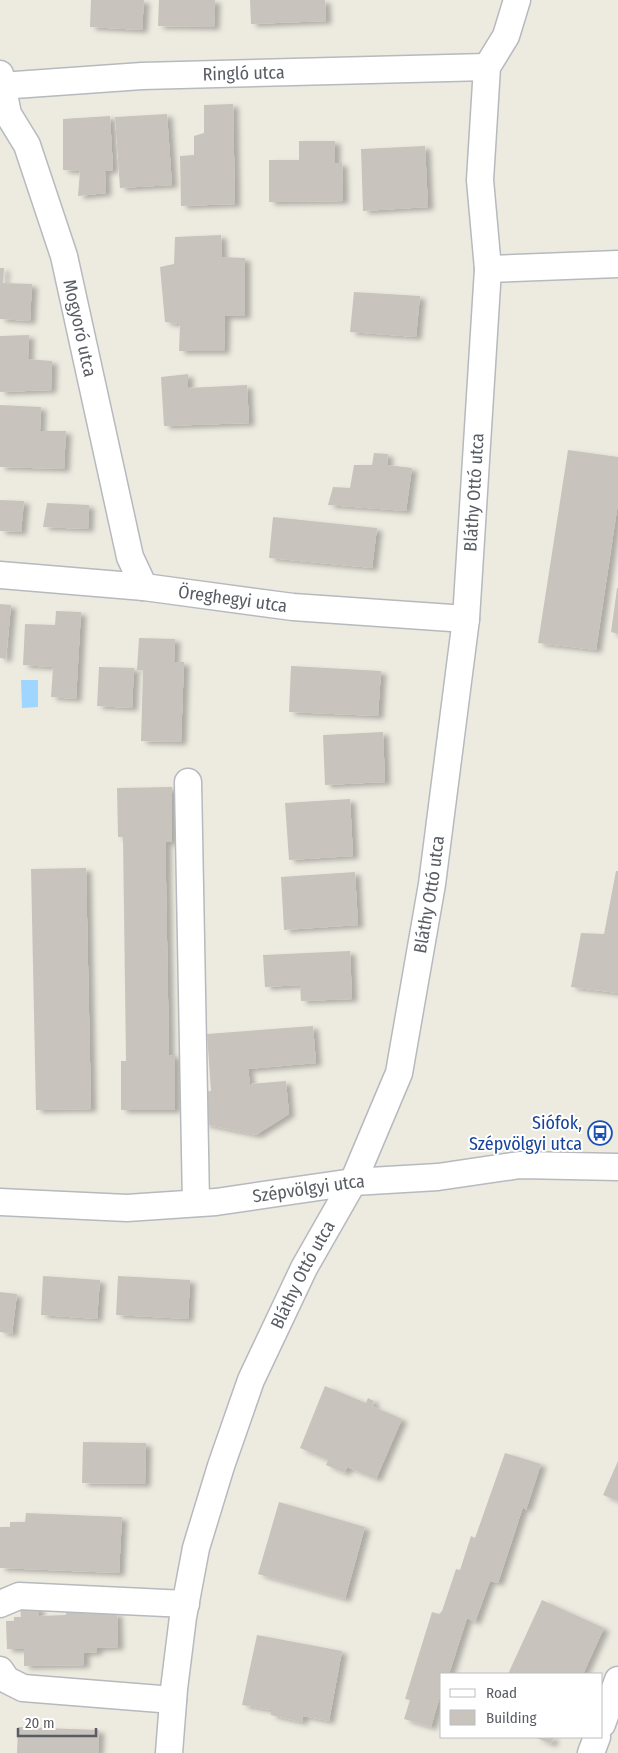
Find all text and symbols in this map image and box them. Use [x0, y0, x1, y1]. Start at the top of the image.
street label: Ringló utca [202, 61, 285, 85]
street label: Mogyoró utca [58, 277, 101, 379]
street label: Bláthy Ottó utca [459, 432, 489, 552]
street label: Öreghegyi utca [177, 581, 289, 617]
street label: Bláthy Ottó utca [409, 834, 449, 955]
place label: Siófok, Szépvölgyi utca [469, 1112, 582, 1155]
bus stop icon: Siófok, Szépvölgyi utca [587, 1120, 613, 1146]
street label: Szépvölgyi utca [251, 1170, 366, 1208]
street label: Bláthy Ottó utca [266, 1217, 340, 1332]
legend [440, 1673, 603, 1738]
text: Road [486, 1684, 517, 1702]
scale bar [18, 1706, 95, 1738]
text: Building [486, 1709, 537, 1727]
text: 20 m [25, 1714, 55, 1732]

